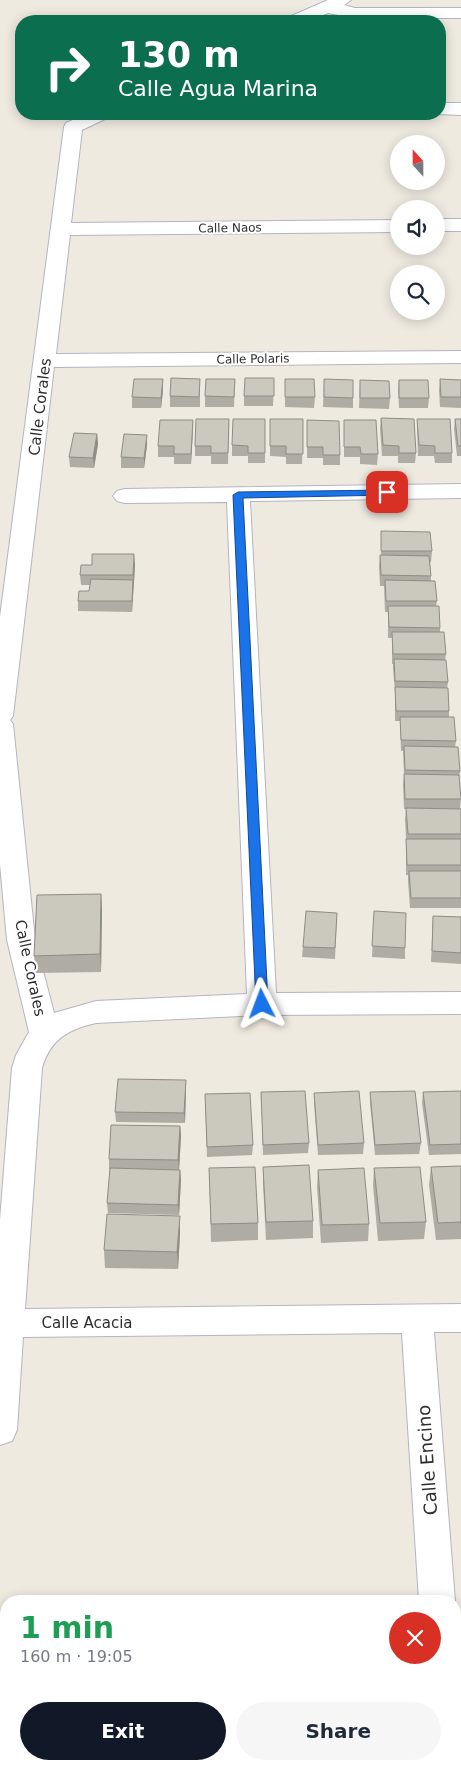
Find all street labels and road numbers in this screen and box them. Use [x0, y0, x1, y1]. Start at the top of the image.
street label: Calle Naos [198, 220, 262, 236]
street label: Calle Polaris [216, 351, 290, 367]
street label: Calle Corales [25, 357, 55, 457]
street label: Calle Corales [11, 918, 49, 1018]
street label: Calle Acacia [41, 1314, 133, 1332]
street label: Calle Encino [413, 1404, 441, 1516]

